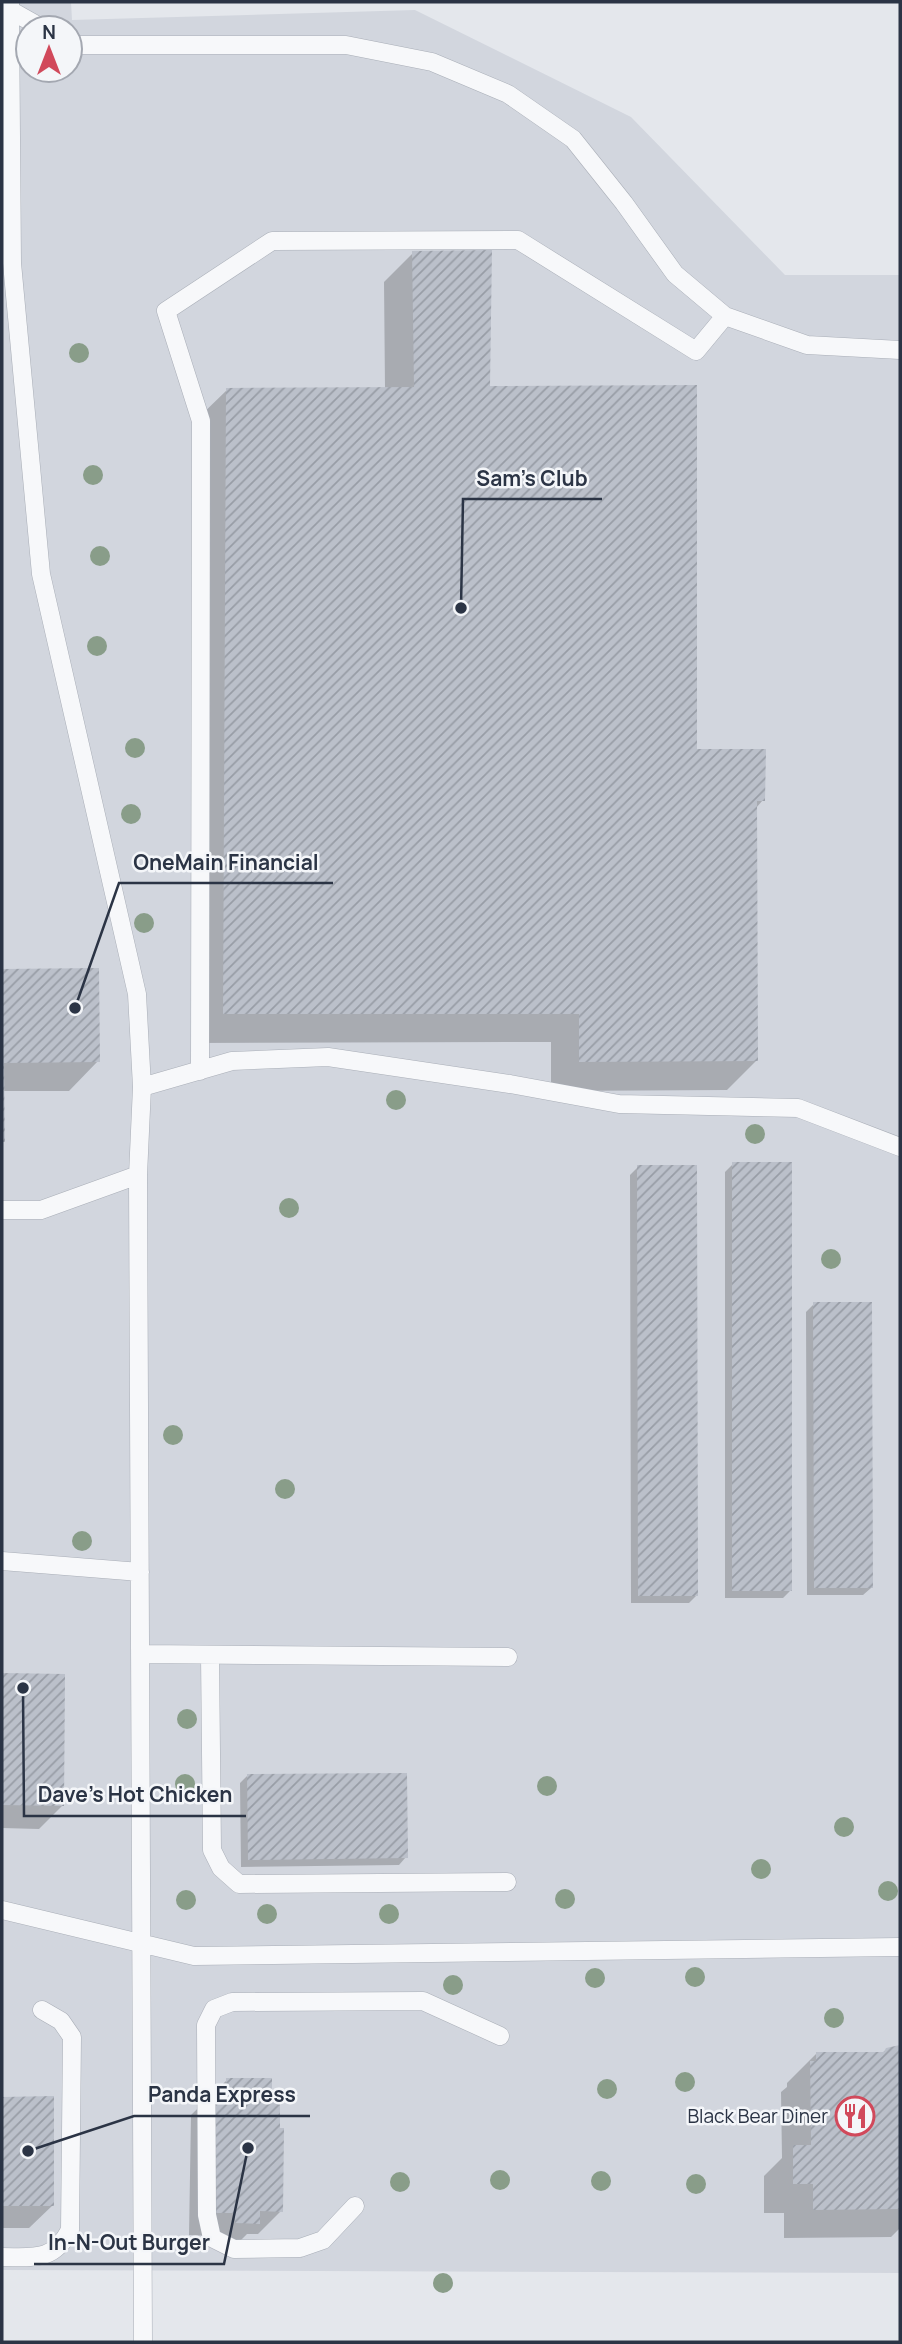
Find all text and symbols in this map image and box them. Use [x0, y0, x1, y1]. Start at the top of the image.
north arrow [14, 14, 84, 84]
text: N [42, 19, 56, 45]
callout: Sam's Club [463, 457, 602, 499]
text: Sam's Club [476, 464, 588, 492]
callout: OneMain Financial [119, 841, 333, 883]
text: OneMain Financial [133, 848, 319, 876]
callout: Dave's Hot Chicken [24, 1774, 246, 1816]
text: Dave's Hot Chicken [38, 1780, 232, 1808]
callout: Panda Express [134, 2074, 310, 2116]
text: Panda Express [148, 2080, 296, 2108]
restaurant icon: Black Bear Diner [834, 2095, 876, 2137]
place label: Black Bear Diner [687, 2103, 828, 2129]
callout: In-N-Out Burger [34, 2222, 224, 2264]
text: In-N-Out Burger [48, 2228, 210, 2256]

